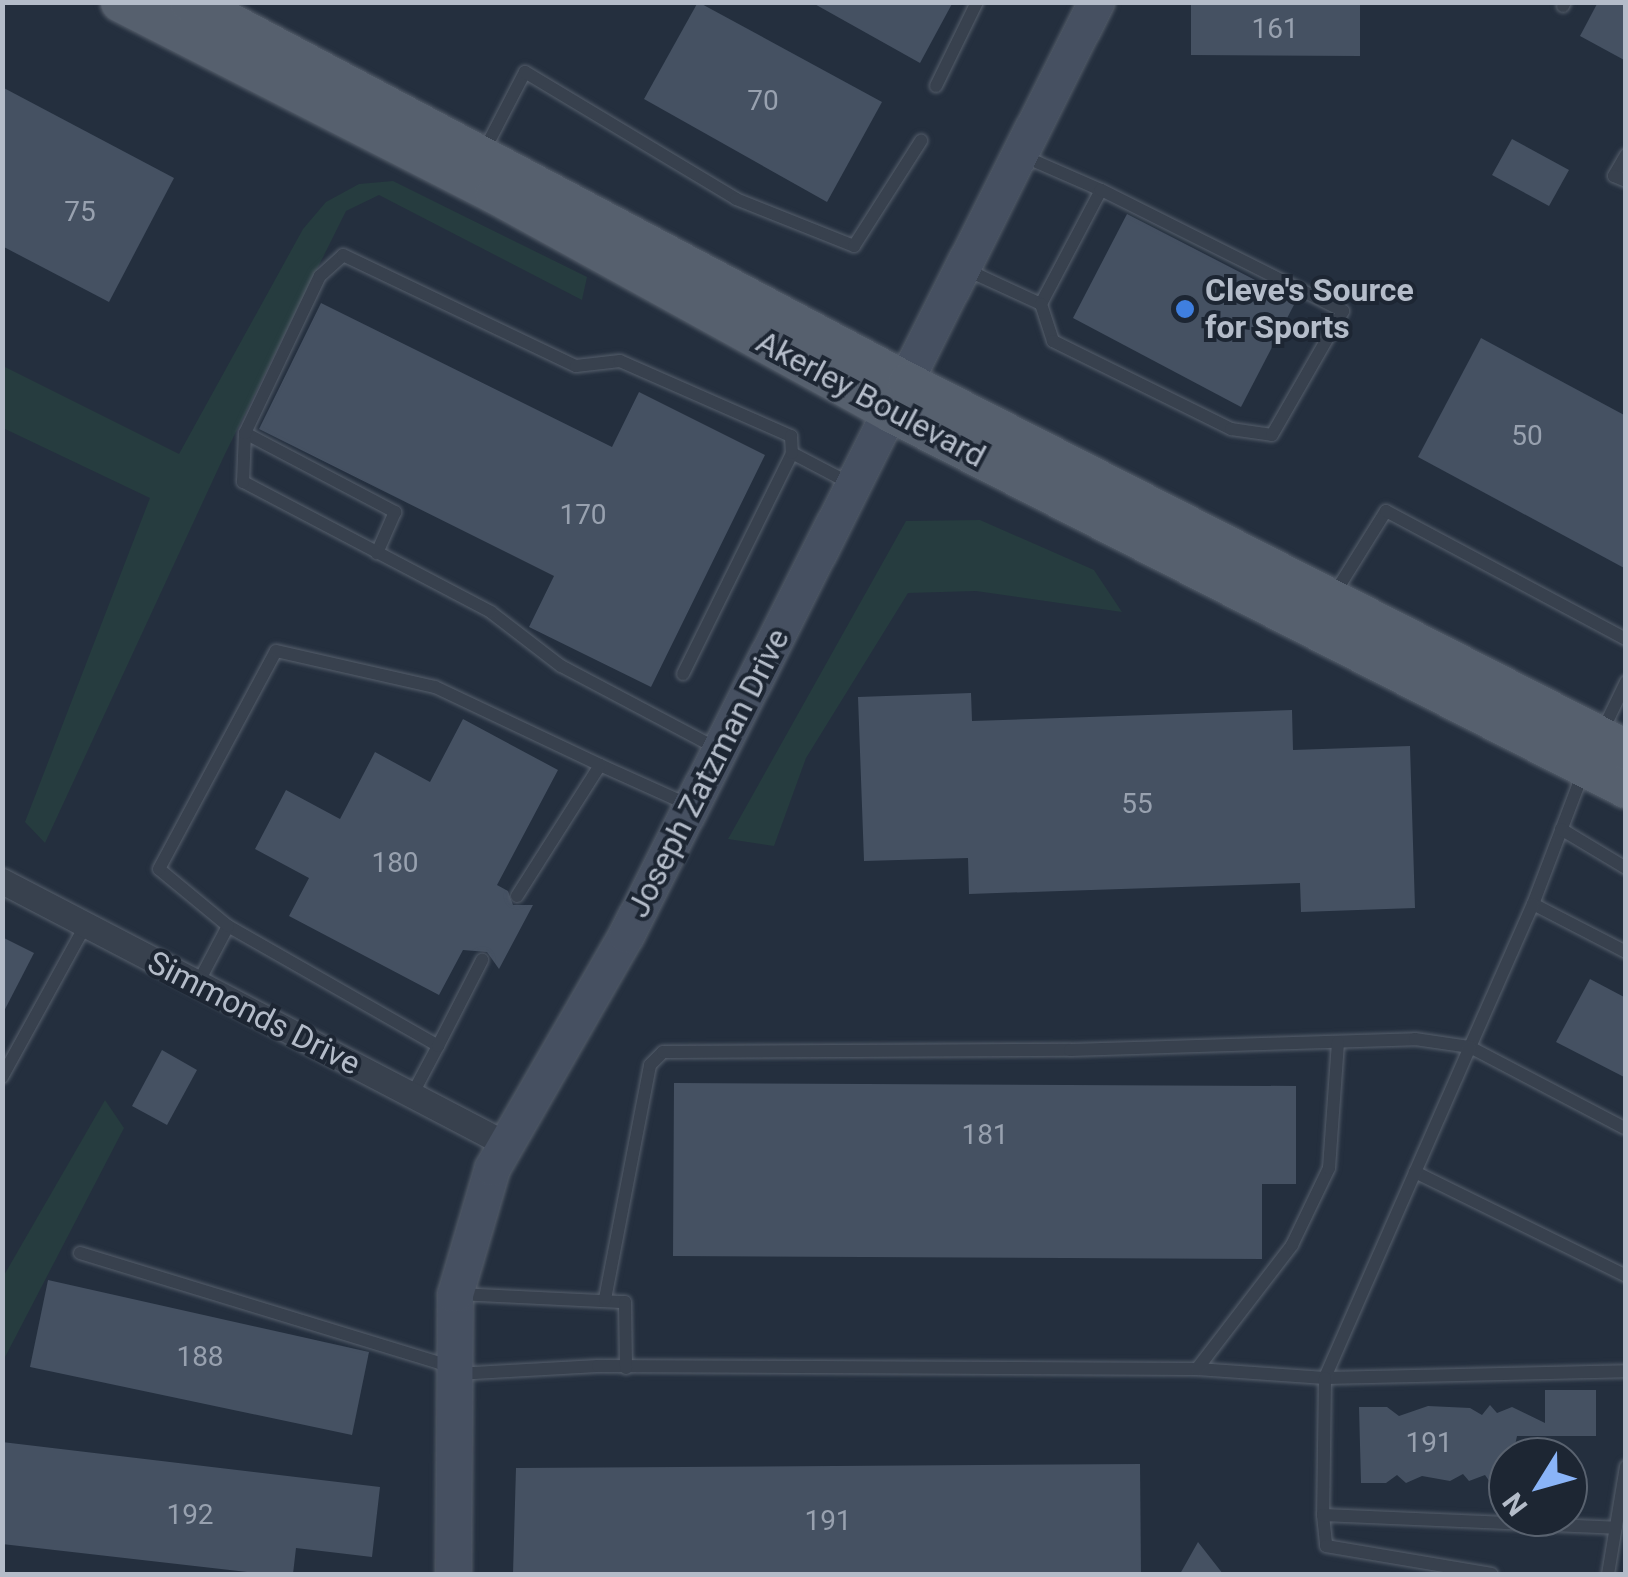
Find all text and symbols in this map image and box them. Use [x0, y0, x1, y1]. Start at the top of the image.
house number: 161 [1251, 12, 1299, 46]
house number: 70 [747, 84, 779, 118]
house number: 75 [64, 195, 96, 229]
place label: Cleve's Source for Sports [1205, 272, 1414, 347]
marker: Cleve's Source for Sports [1174, 298, 1196, 320]
street label: Akerley Boulevard [750, 322, 992, 476]
house number: 50 [1511, 419, 1543, 453]
house number: 170 [559, 498, 607, 532]
street label: Joseph Zatzman Drive [619, 622, 797, 924]
house number: 55 [1121, 787, 1153, 821]
house number: 180 [371, 846, 419, 880]
street label: Simmonds Drive [141, 943, 367, 1083]
house number: 181 [961, 1118, 1009, 1152]
house number: 188 [176, 1340, 224, 1374]
house number: 191 [1405, 1426, 1453, 1460]
north arrow [1488, 1437, 1588, 1537]
text: N [1496, 1486, 1534, 1522]
house number: 192 [166, 1498, 214, 1532]
house number: 191 [804, 1504, 852, 1538]

